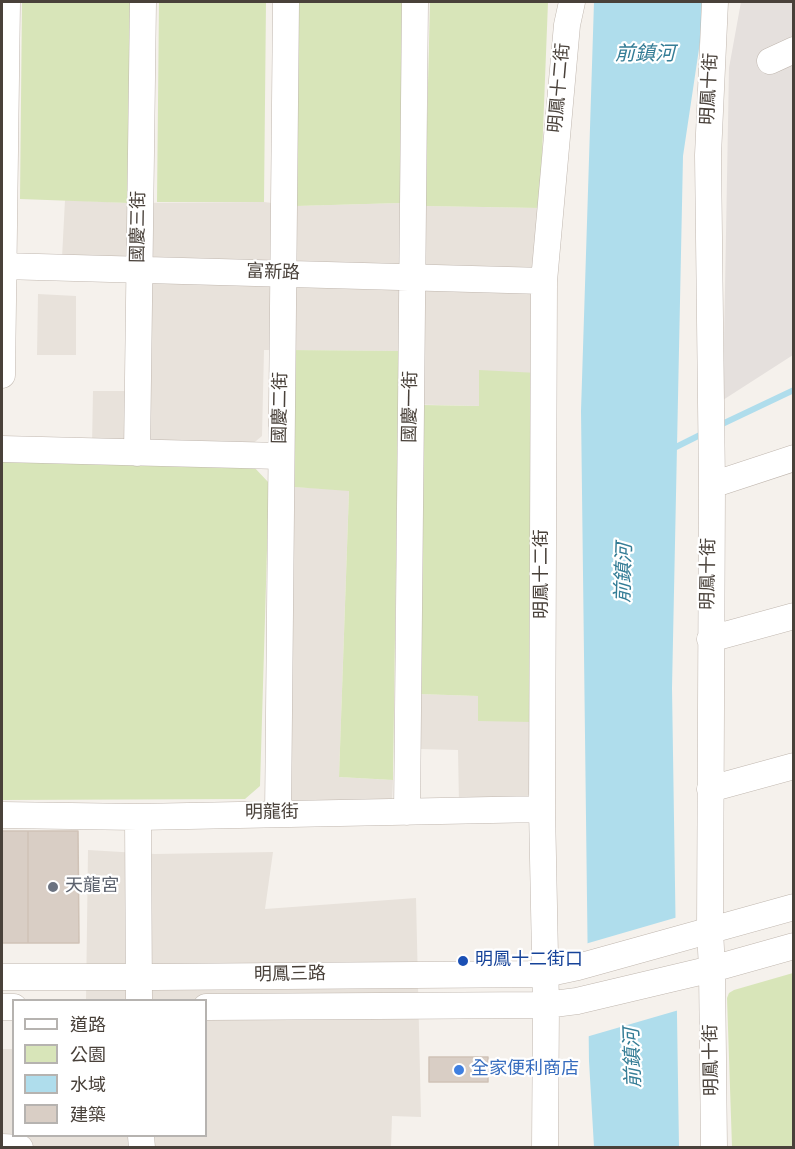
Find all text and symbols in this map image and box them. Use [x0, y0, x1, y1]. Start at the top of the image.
street label: 明鳳十二街 [546, 42, 576, 134]
water label: 前鎮河 [615, 44, 675, 68]
street label: 明鳳十街 [698, 52, 724, 126]
street label: 國慶三街 [129, 191, 151, 263]
street label: 富新路 [246, 262, 300, 286]
street label: 國慶一街 [401, 371, 423, 443]
street label: 國慶二街 [271, 372, 293, 444]
street label: 明鳳十二街 [532, 529, 554, 619]
street label: 明鳳十街 [699, 538, 721, 610]
water label: 前鎮河 [613, 543, 639, 603]
street label: 明龍街 [245, 803, 299, 825]
place label: 天龍宮 [65, 876, 119, 898]
marker: 天龍宮 [46, 880, 60, 894]
place label: 明鳳十二街口 [475, 950, 583, 972]
marker: 明鳳十二街口 [456, 954, 470, 968]
street label: 明鳳三路 [254, 965, 326, 987]
legend [12, 999, 207, 1137]
text: 道路 [70, 1015, 106, 1038]
street label: 明鳳十街 [702, 1024, 724, 1096]
water label: 前鎮河 [622, 1028, 648, 1088]
text: 公園 [70, 1045, 106, 1068]
place label: 全家便利商店 [471, 1059, 579, 1081]
marker: 全家便利商店 [452, 1063, 466, 1077]
text: 水域 [70, 1075, 106, 1098]
text: 建築 [70, 1105, 106, 1128]

